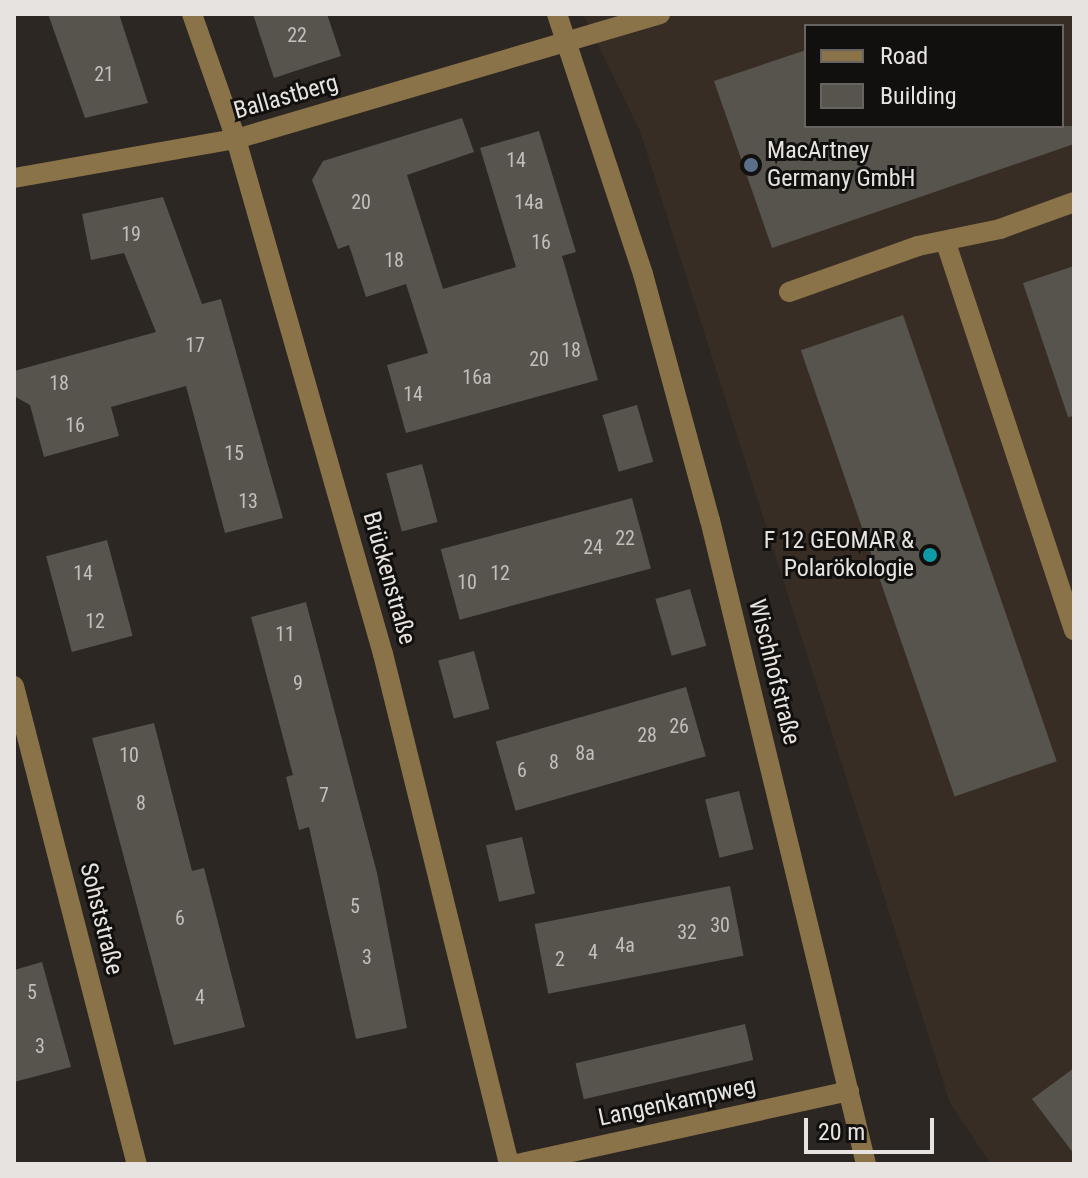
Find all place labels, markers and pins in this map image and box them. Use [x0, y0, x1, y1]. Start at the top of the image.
place label: MacArtney Germany GmbH [767, 137, 915, 193]
marker: MacArtney Germany GmbH [742, 156, 760, 174]
place label: F 12 GEOMAR & Polarökologie [764, 527, 914, 583]
marker: F 12 GEOMAR & Polarökologie [921, 546, 939, 564]

